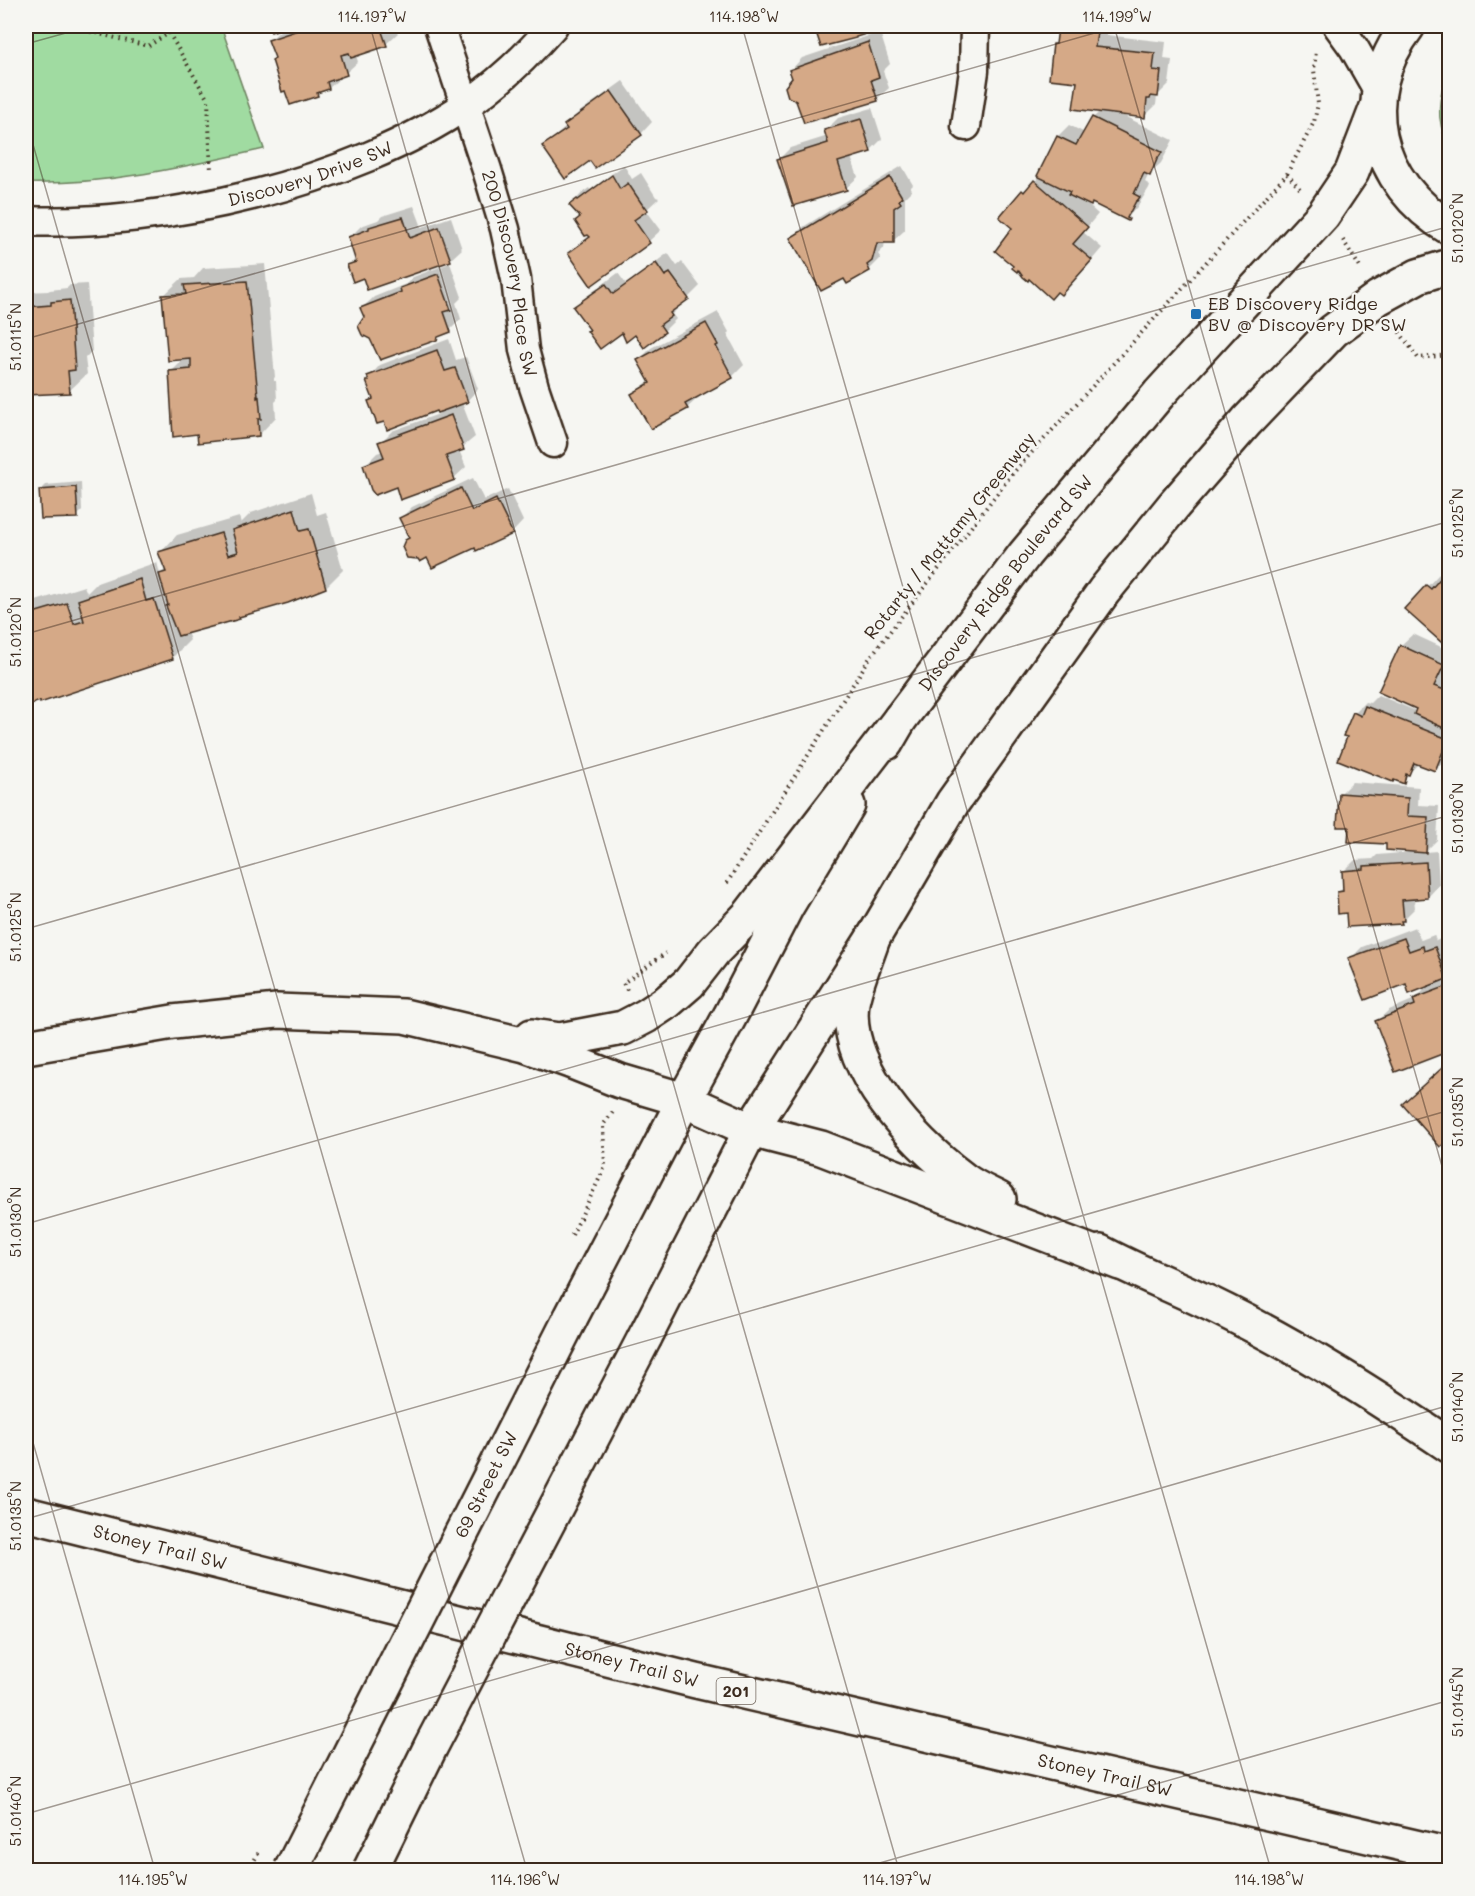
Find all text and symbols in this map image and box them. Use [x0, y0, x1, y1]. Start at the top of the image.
text: 114.197°W [337, 6, 407, 26]
text: 114.198°W [709, 6, 779, 26]
text: 114.199°W [1082, 6, 1152, 26]
street label: Discovery Drive SW [225, 135, 396, 211]
street label: 200 Discovery Place SW [477, 167, 544, 379]
text: 51.0120°N [1447, 193, 1467, 263]
place label: EB Discovery Ridge BV @ Discovery DR SW [1208, 291, 1407, 336]
text: 51.0115°N [5, 303, 25, 371]
marker: EB Discovery Ridge BV @ Discovery DR SW [1189, 307, 1203, 321]
street label: Rotarty / Mattamy Greenway [858, 427, 1040, 644]
street label: Discovery Ridge Boulevard SW [912, 469, 1097, 696]
text: 51.0125°N [1447, 488, 1467, 558]
text: 51.0120°N [5, 597, 25, 667]
text: 51.0130°N [1447, 783, 1467, 853]
text: 51.0125°N [5, 892, 25, 962]
text: 51.0135°N [1447, 1077, 1467, 1147]
text: 51.0130°N [5, 1187, 25, 1257]
text: 51.0140°N [1447, 1372, 1467, 1442]
street label: 69 Street SW [448, 1427, 522, 1541]
text: 51.0135°N [5, 1481, 25, 1551]
street label: Stoney Trail SW [91, 1518, 230, 1575]
street label: Stoney Trail SW [562, 1636, 701, 1692]
text: 51.0145°N [1447, 1667, 1467, 1737]
road number: 201 [716, 1678, 756, 1704]
street label: Stoney Trail SW [1035, 1747, 1174, 1801]
text: 51.0140°N [5, 1776, 25, 1846]
text: 114.195°W [118, 1869, 188, 1889]
text: 114.196°W [490, 1869, 560, 1889]
text: 114.197°W [862, 1869, 932, 1889]
text: 114.198°W [1234, 1869, 1304, 1889]

